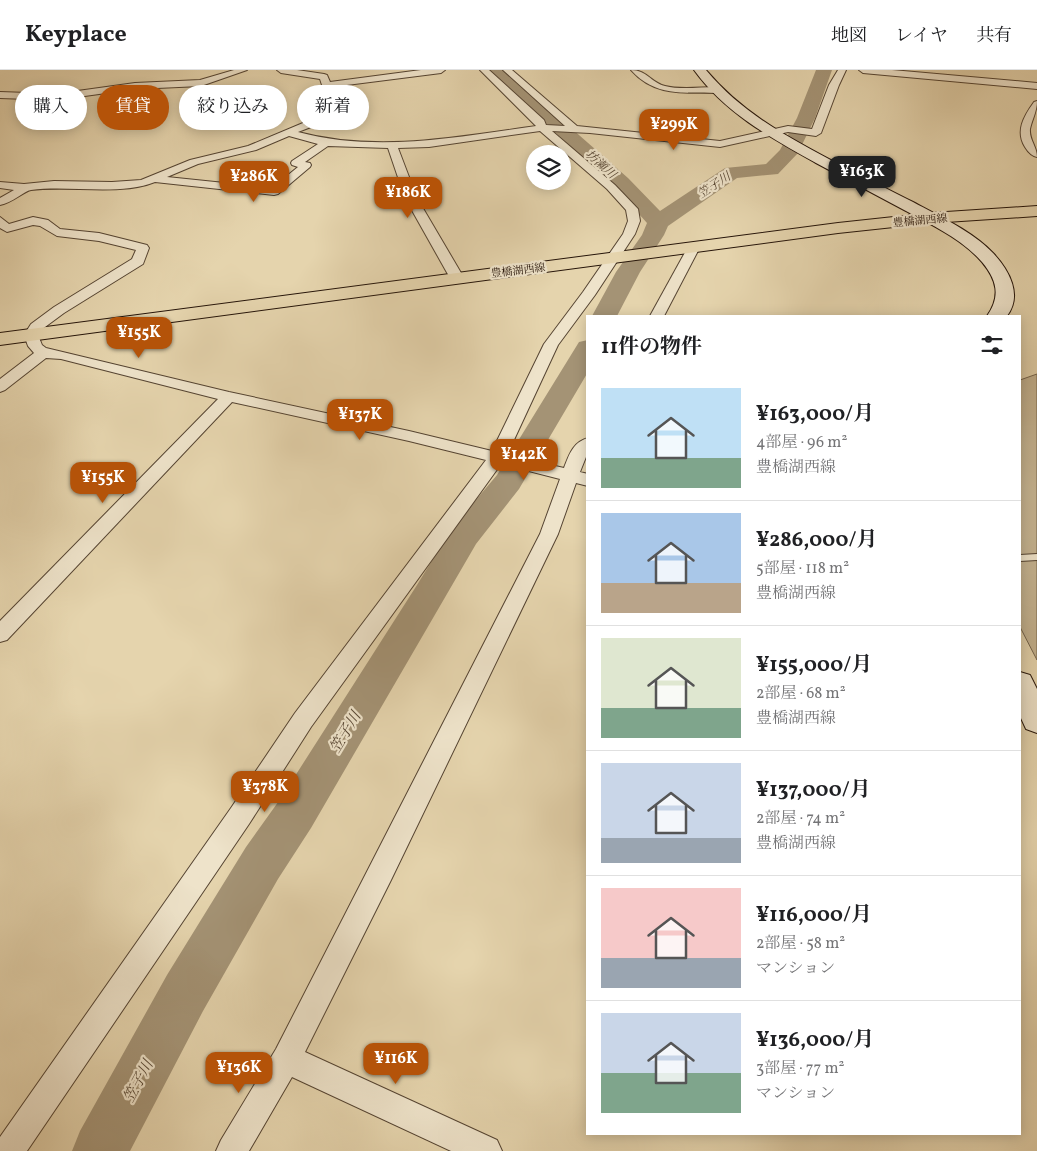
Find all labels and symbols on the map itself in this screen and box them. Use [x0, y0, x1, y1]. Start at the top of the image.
pin: ¥299K [639, 108, 709, 151]
water label: 坊瀬川 [582, 147, 621, 184]
pin: ¥163K [827, 156, 897, 198]
pin: ¥286K [219, 160, 289, 203]
water label: 笠子川 [695, 168, 736, 202]
pin: ¥186K [373, 176, 443, 219]
street label: 豊橋湖西線 [892, 212, 948, 231]
street label: 豊橋湖西線 [490, 261, 546, 282]
pin: ¥155K [104, 316, 174, 359]
pin: ¥137K [325, 398, 395, 441]
pin: ¥142K [489, 438, 559, 481]
pin: ¥155K [68, 462, 138, 504]
water label: 笠子川 [326, 706, 368, 757]
pin: ¥378K [230, 770, 300, 813]
pin: ¥116K [361, 1042, 431, 1085]
pin: ¥136K [204, 1052, 274, 1094]
water label: 笠子川 [119, 1055, 160, 1107]

